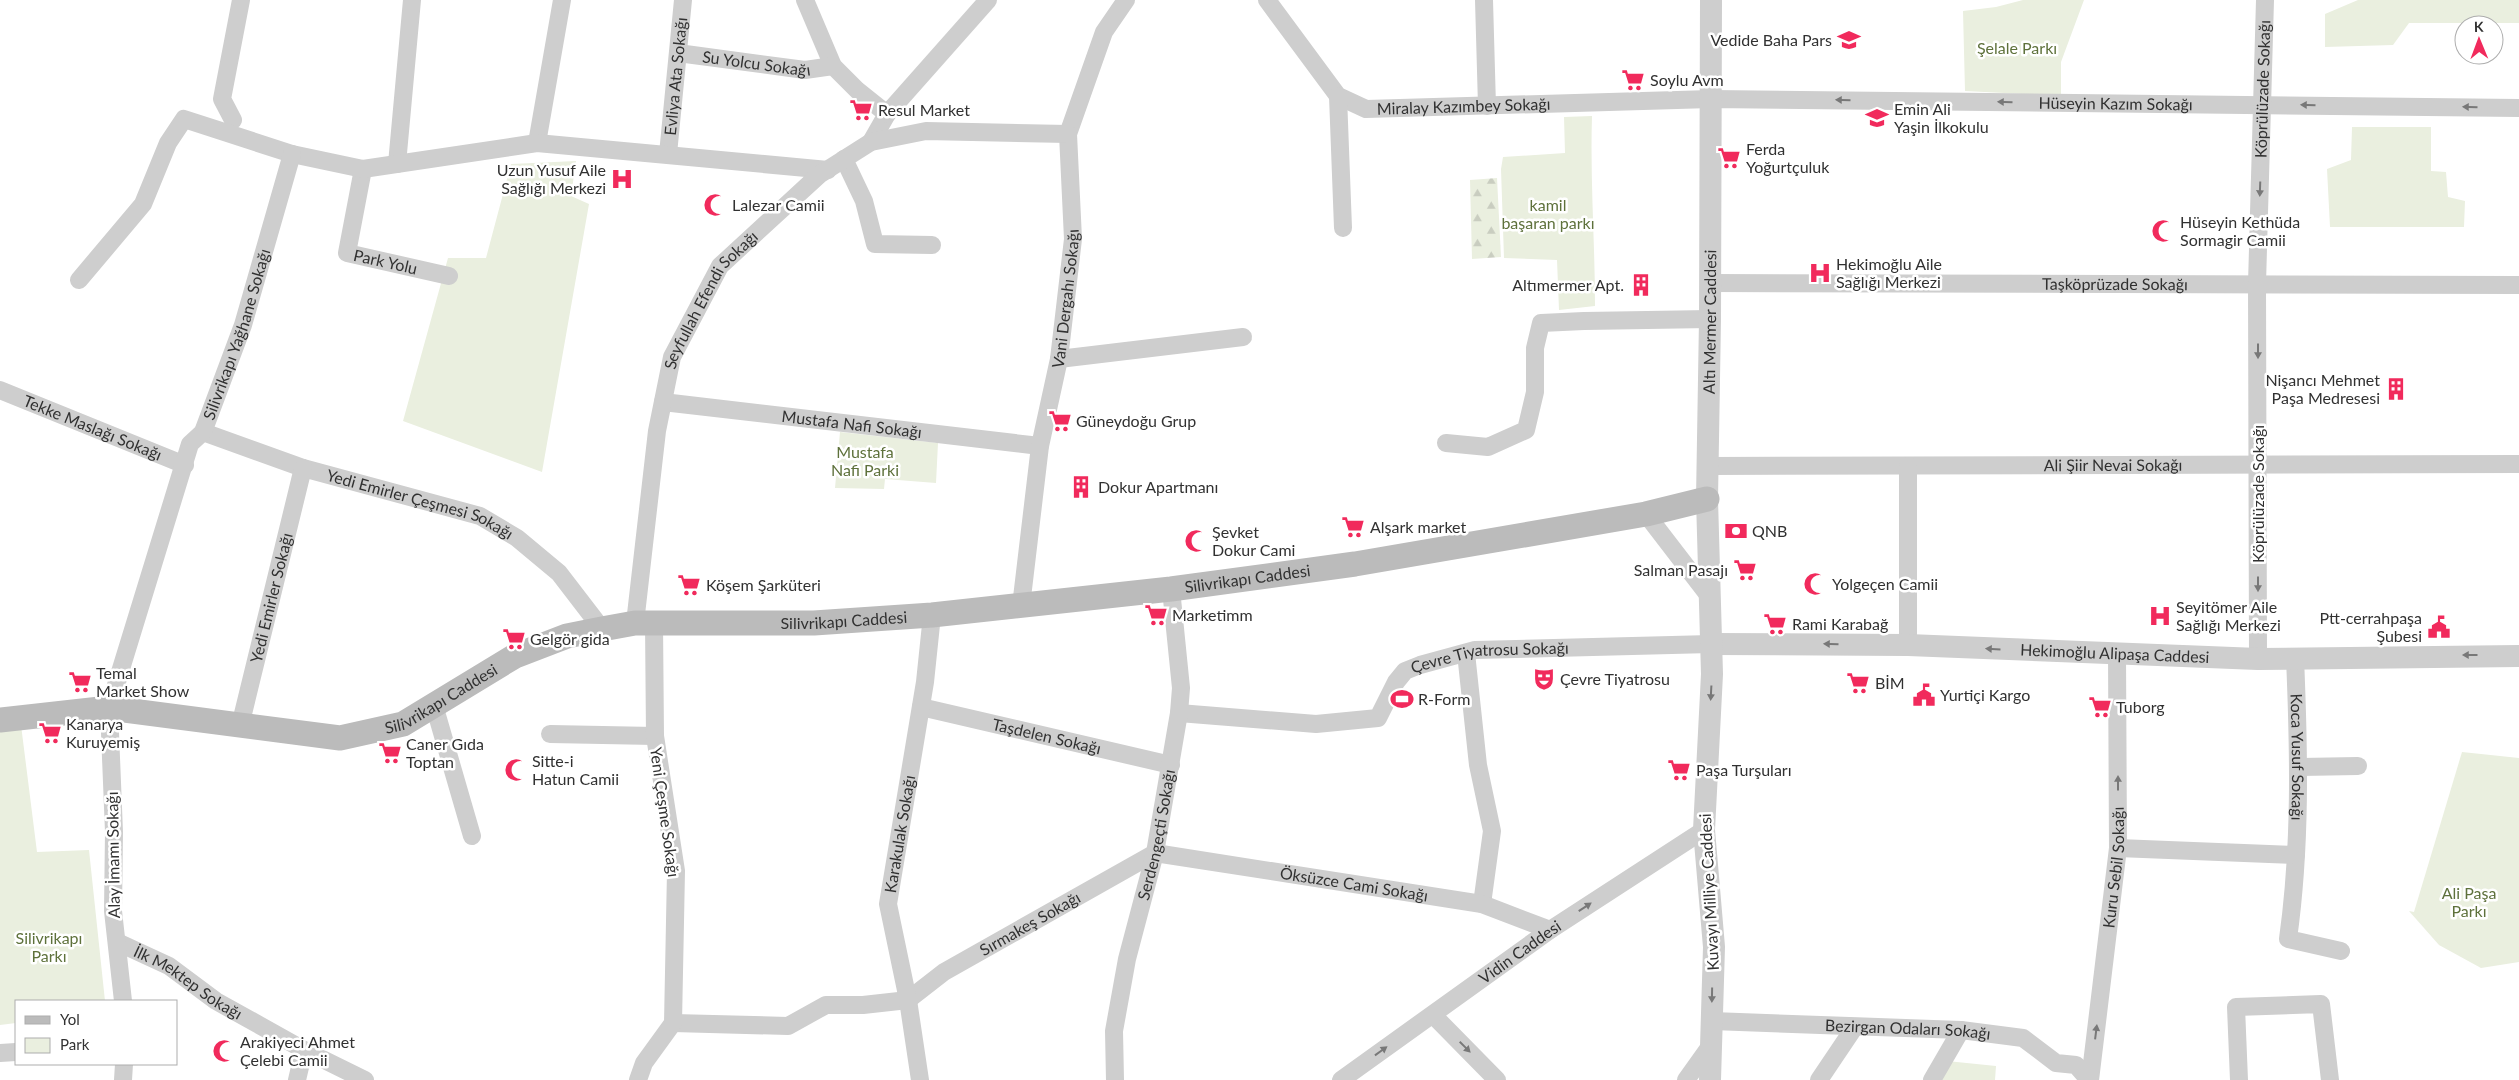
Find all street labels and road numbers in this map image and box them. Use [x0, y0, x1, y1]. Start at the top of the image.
street label: Evliya Ata Sokağı [660, 16, 690, 136]
street label: Köprülüzade Sokağı [2251, 20, 2273, 158]
street label: Su Yolcu Sokağı [701, 46, 811, 79]
street label: Hüseyin Kazım Sokağı [2038, 93, 2193, 113]
street label: Miralay Kazımbey Sokağı [1377, 94, 1551, 118]
street label: Seyfullah Efendi Sokağı [660, 226, 761, 371]
street label: Vani Dergahı Sokağı [1047, 229, 1082, 370]
street label: Park Yolu [352, 245, 419, 278]
street label: Silivrikapı Yağhane Sokağı [198, 246, 273, 422]
street label: Altı Mermer Caddesi [1699, 249, 1719, 394]
street label: Taşköprüzade Sokağı [2042, 274, 2188, 293]
street label: Tekke Maslağı Sokağı [21, 391, 165, 464]
street label: Mustafa Nafi Sokağı [781, 406, 923, 441]
street label: Köprülüzade Sokağı [2248, 425, 2267, 563]
street label: Ali Şiir Nevai Sokağı [2044, 455, 2182, 474]
street label: Yedi Emirler Çeşmesi Sokağı [325, 465, 517, 543]
street label: Yedi Emirler Sokağı [246, 531, 296, 665]
street label: Silivrikapı Caddesi [1183, 560, 1312, 596]
street label: Silivrikapı Caddesi [780, 607, 908, 632]
street label: Çevre Tiyatrosu Sokağı [1408, 638, 1569, 677]
street label: Hekimoğlu Alipaşa Caddesi [2020, 639, 2210, 666]
street label: Silivrikapı Caddesi [383, 659, 500, 737]
street label: Koca Yusuf Sokağı [2287, 693, 2308, 821]
street label: Taşdelen Sokağı [990, 714, 1103, 757]
street label: Yeni Çeşme Sokağı [647, 746, 684, 878]
street label: Serdengeçti Sokağı [1133, 768, 1178, 902]
street label: Karakulak Sokağı [880, 773, 918, 894]
street label: Alay İmamı Sokağı [102, 791, 123, 919]
street label: Kuru Sebil Sokağı [2098, 807, 2127, 929]
street label: Kuvayı Milliye Caddesi [1695, 813, 1722, 971]
street label: Öksüzce Cami Sokağı [1279, 863, 1429, 904]
street label: Sırmakeş Sokağı [976, 887, 1083, 959]
street label: Vidin Caddesi [1475, 916, 1564, 987]
street label: İlk Mektep Sokağı [131, 941, 246, 1023]
street label: Bezirgan Odaları Sokağı [1825, 1015, 1992, 1043]

